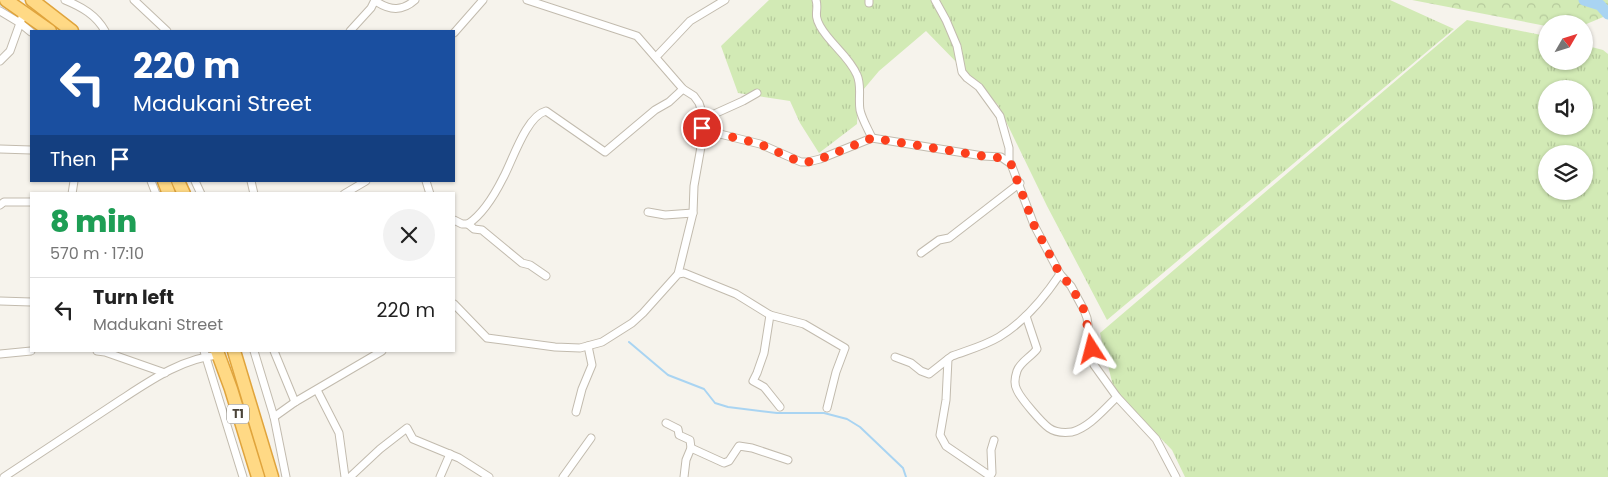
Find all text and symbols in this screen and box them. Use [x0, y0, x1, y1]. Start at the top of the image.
north arrow [1538, 15, 1592, 70]
map controls [1538, 15, 1593, 200]
text: 220 m [133, 41, 240, 90]
icon: left [50, 50, 115, 115]
button: sound [1538, 80, 1593, 135]
text: Madukani Street [133, 88, 312, 119]
pin [681, 107, 723, 149]
icon: arrive [688, 114, 716, 142]
icon: arrive [106, 145, 134, 173]
button: layers [1538, 145, 1593, 200]
text: Then [50, 146, 96, 173]
text: 8 min [50, 200, 137, 243]
button: close [383, 209, 435, 261]
text: 570 m · 17:10 [50, 242, 144, 265]
text: Turn left [93, 284, 174, 311]
icon: left [50, 296, 78, 324]
text: 220 m [377, 297, 435, 324]
text: Madukani Street [93, 313, 223, 336]
position arrow [1065, 322, 1117, 374]
road number: T1 [227, 404, 249, 424]

